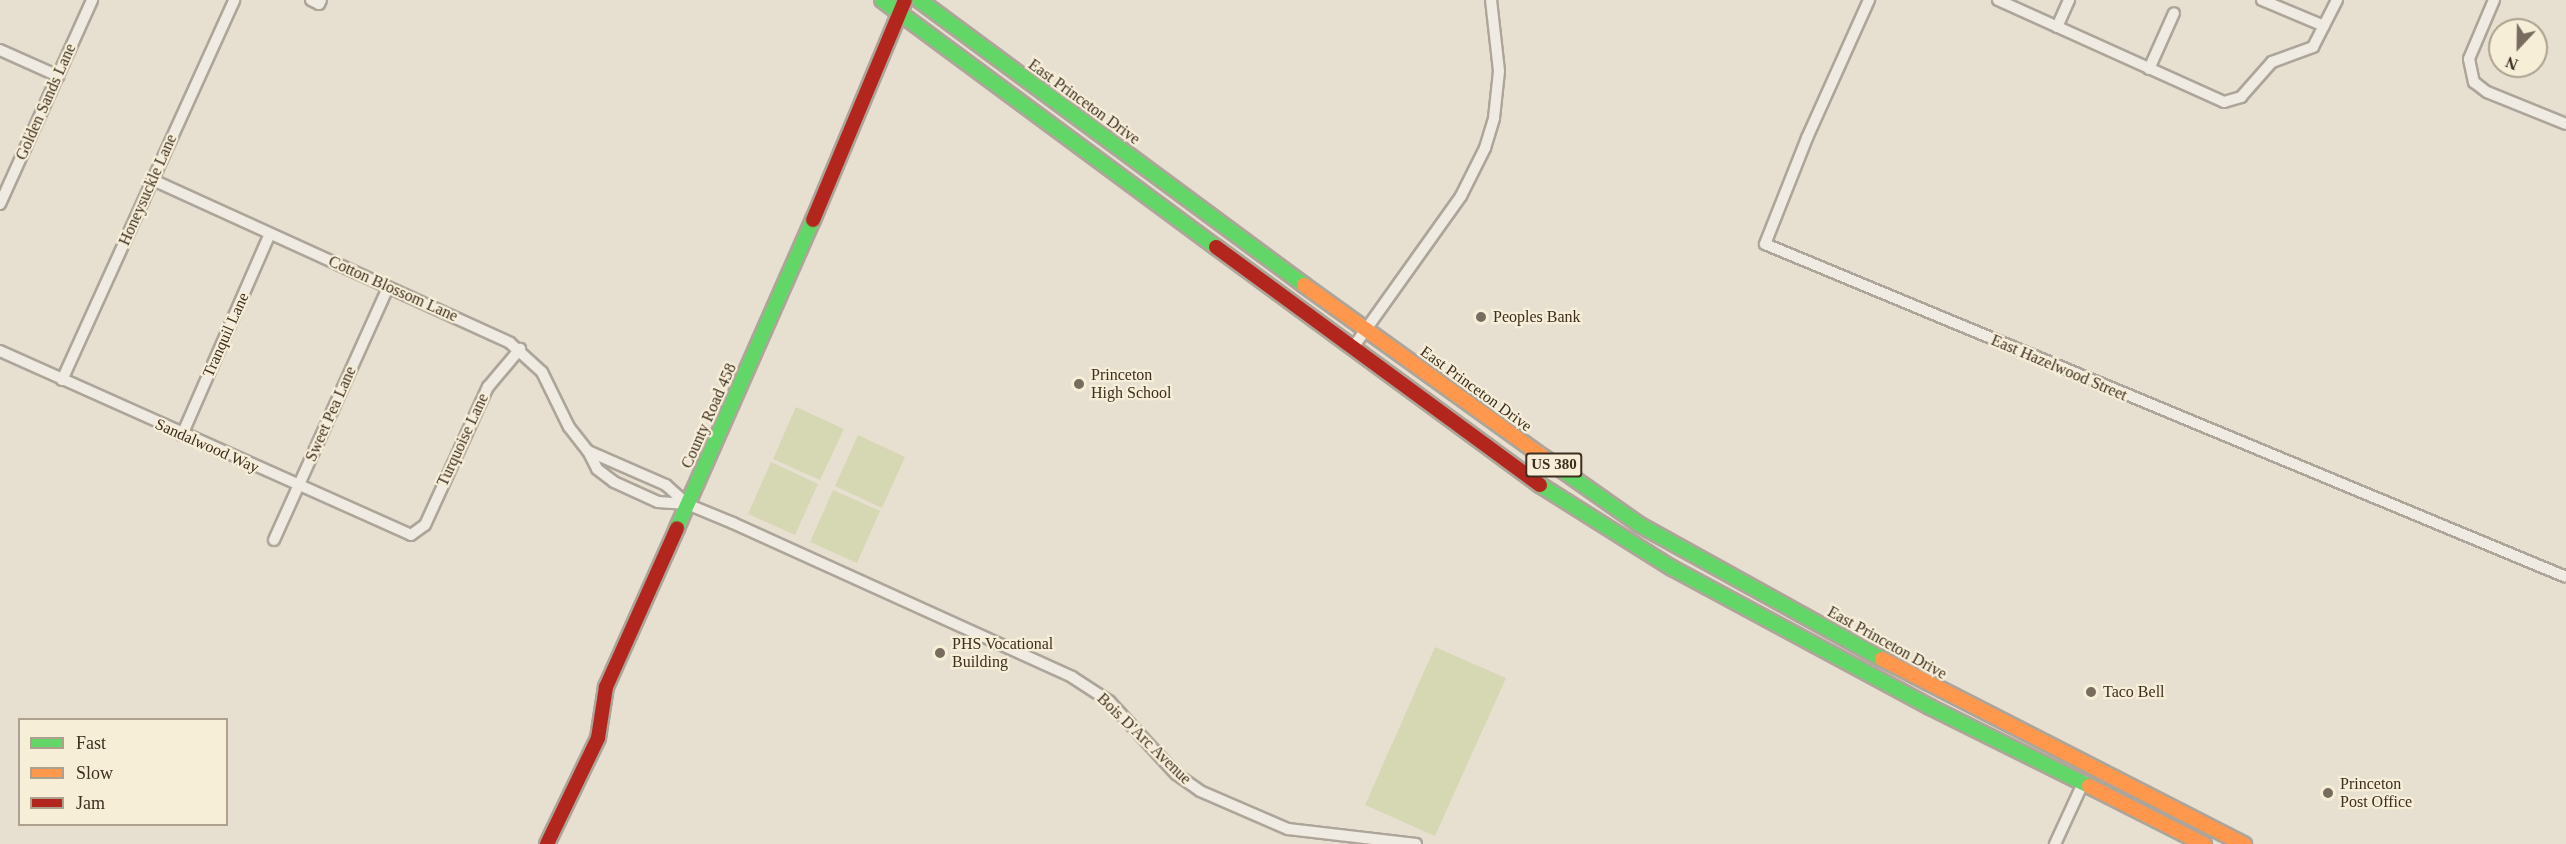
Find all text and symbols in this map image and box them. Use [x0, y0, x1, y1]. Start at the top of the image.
north arrow [2488, 18, 2548, 78]
street label: Golden Sands Lane [12, 41, 80, 163]
text: N [2503, 53, 2520, 73]
street label: East Princeton Drive [1024, 55, 1144, 149]
street label: Honeysuckle Lane [115, 132, 181, 248]
street label: Cotton Blossom Lane [325, 252, 461, 326]
street label: Tranquil Lane [199, 290, 253, 380]
place label: Peoples Bank [1493, 307, 1581, 327]
marker: Peoples Bank [1474, 310, 1488, 324]
street label: East Hazelwood Street [1988, 331, 2130, 405]
street label: East Princeton Drive [1416, 342, 1536, 436]
street label: County Road 458 [677, 361, 741, 471]
street label: Sweet Pea Lane [301, 363, 361, 465]
place label: Princeton High School [1091, 365, 1171, 403]
marker: Princeton High School [1072, 377, 1086, 391]
street label: Turquoise Lane [433, 390, 493, 490]
street label: Sandalwood Way [152, 414, 262, 478]
road number: US 380 [1524, 453, 1584, 477]
street label: East Princeton Drive [1824, 602, 1950, 684]
place label: PHS Vocational Building [952, 634, 1053, 672]
marker: PHS Vocational Building [933, 646, 947, 660]
place label: Taco Bell [2103, 682, 2165, 702]
marker: Taco Bell [2084, 685, 2098, 699]
street label: Bois D'Arc Avenue [1093, 689, 1195, 789]
legend [18, 718, 228, 826]
text: Fast [76, 733, 106, 753]
text: Slow [76, 763, 113, 783]
place label: Princeton Post Office [2340, 774, 2412, 812]
marker: Princeton Post Office [2321, 786, 2335, 800]
text: Jam [76, 793, 105, 813]

